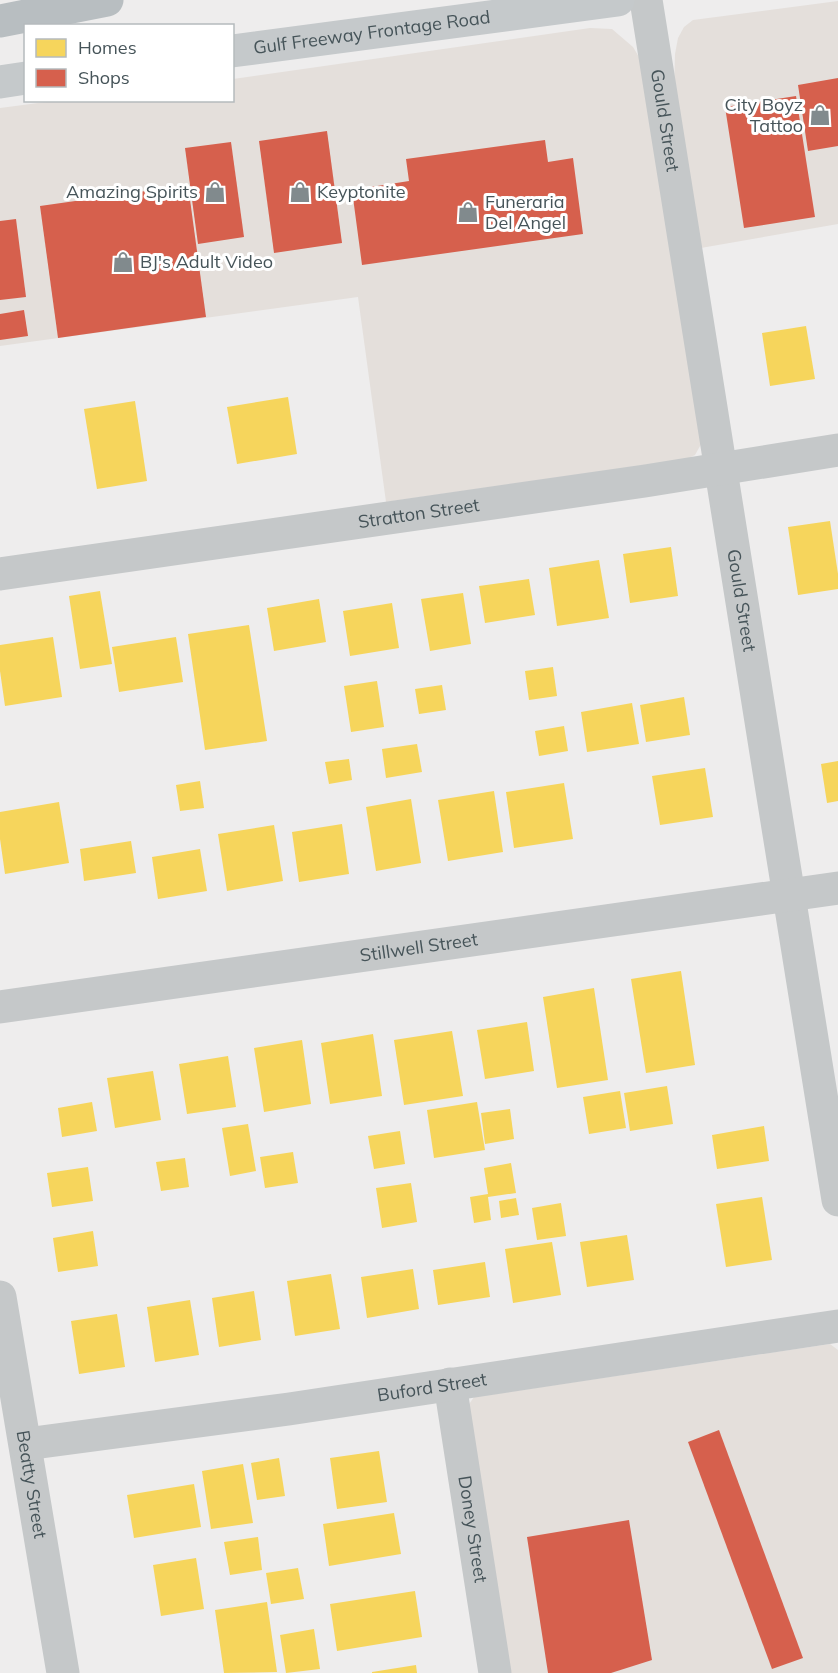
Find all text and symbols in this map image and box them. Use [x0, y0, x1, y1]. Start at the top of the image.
street label: Gulf Freeway Frontage Road [252, 5, 492, 59]
legend [24, 24, 234, 102]
text: Homes [78, 36, 137, 59]
text: Shops [78, 66, 130, 89]
street label: Gould Street [646, 68, 685, 173]
place label: City Boyz Tattoo [725, 93, 803, 137]
shop icon: City Boyz Tattoo [808, 103, 832, 127]
place label: Amazing Spirits [66, 180, 198, 203]
shop icon: Amazing Spirits [203, 180, 227, 204]
shop icon: Keyptonite [288, 180, 312, 204]
place label: Keyptonite [317, 180, 405, 203]
place label: Funeraria Del Angel [485, 190, 566, 234]
shop icon: Funeraria Del Angel [456, 200, 480, 224]
shop icon: BJ's Adult Video [111, 250, 135, 274]
place label: BJ's Adult Video [140, 250, 273, 273]
street label: Stratton Street [356, 493, 481, 533]
street label: Gould Street [722, 547, 761, 653]
street label: Stillwell Street [358, 927, 479, 967]
street label: Buford Street [376, 1367, 488, 1407]
street label: Beatty Street [12, 1428, 52, 1540]
street label: Doney Street [453, 1474, 493, 1584]

